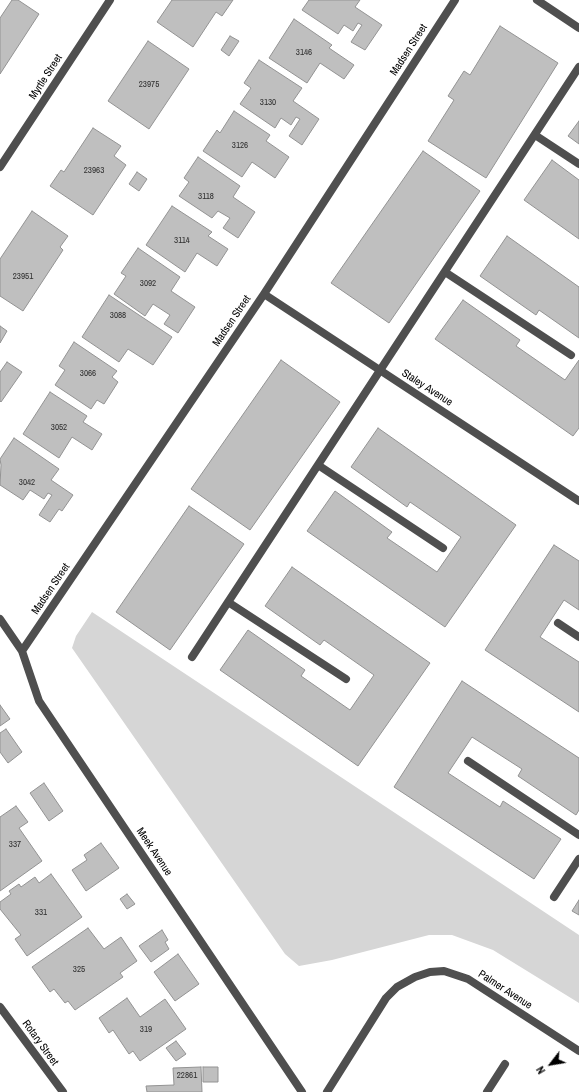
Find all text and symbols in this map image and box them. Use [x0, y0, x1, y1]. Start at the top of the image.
street label: Madsen Street [387, 22, 431, 78]
house number: 3146 [296, 48, 312, 58]
street label: Myrtle Street [27, 52, 65, 102]
house number: 23975 [139, 80, 159, 90]
house number: 3130 [260, 98, 276, 108]
house number: 3126 [232, 141, 248, 151]
house number: 23963 [84, 166, 104, 176]
house number: 3118 [198, 192, 214, 202]
house number: 3114 [174, 236, 190, 246]
house number: 23951 [13, 272, 33, 282]
house number: 3092 [140, 279, 156, 289]
street label: Madsen Street [210, 293, 254, 349]
house number: 3088 [110, 311, 126, 321]
street label: Staley Avenue [399, 367, 455, 409]
house number: 3066 [80, 369, 96, 379]
house number: 3052 [51, 423, 67, 433]
house number: 3042 [19, 478, 35, 488]
street label: Madsen Street [29, 561, 73, 617]
street label: Meek Avenue [133, 826, 175, 878]
house number: 337 [9, 840, 21, 850]
house number: 331 [35, 908, 47, 918]
house number: 325 [73, 965, 85, 975]
street label: Palmer Avenue [476, 968, 534, 1012]
street label: Rotary Street [19, 1018, 61, 1068]
house number: 319 [140, 1025, 152, 1035]
north arrow [531, 1044, 571, 1084]
text: N [533, 1064, 548, 1077]
house number: 22861 [177, 1071, 197, 1081]

